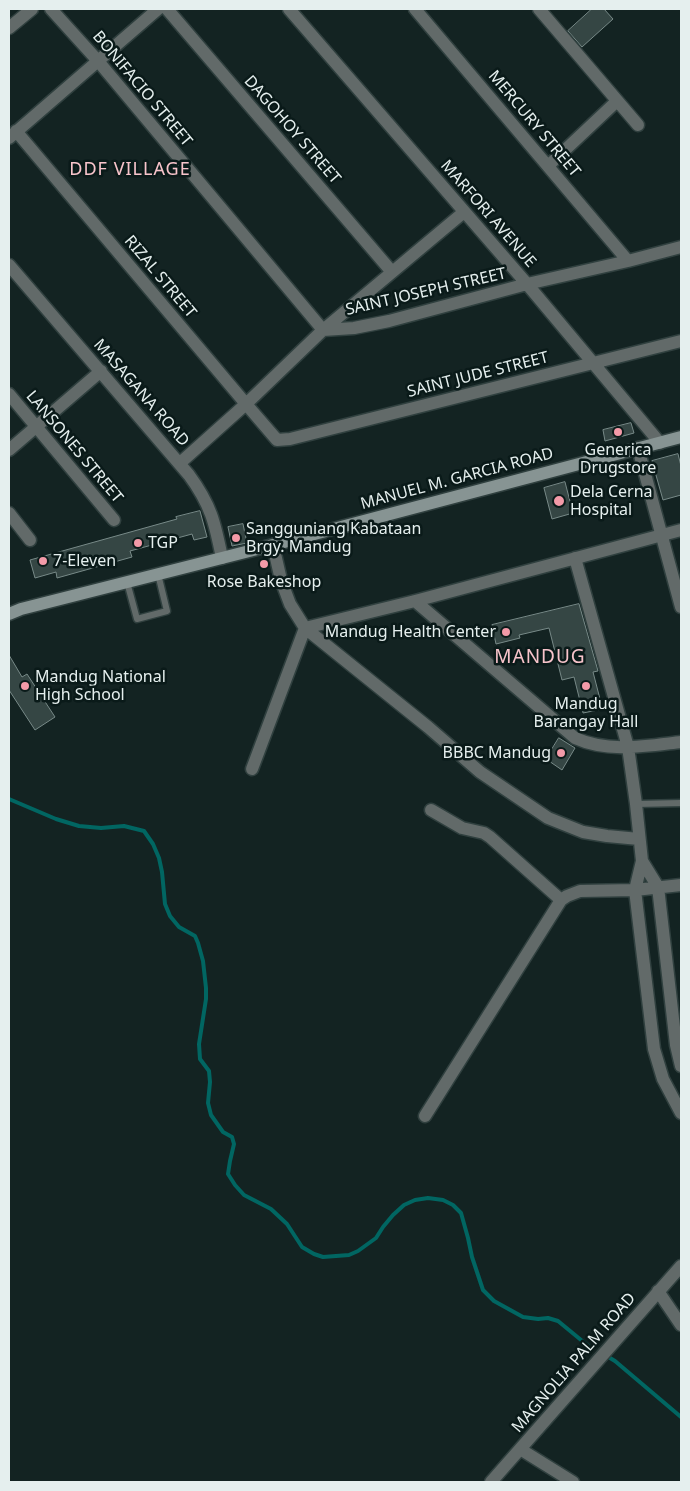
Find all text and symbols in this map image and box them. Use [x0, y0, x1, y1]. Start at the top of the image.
street label: BONIFACIO STREET [88, 27, 196, 151]
street label: MERCURY STREET [484, 67, 584, 181]
street label: DAGOHOY STREET [240, 72, 344, 188]
street label: MARFORI AVENUE [436, 156, 540, 272]
district label: DDF VILLAGE [68, 159, 192, 181]
street label: RIZAL STREET [120, 232, 200, 322]
street label: SAINT JOSEPH STREET [344, 264, 508, 320]
street label: MASAGANA ROAD [89, 335, 193, 451]
street label: SAINT JUDE STREET [405, 348, 551, 402]
street label: LANSONES STREET [22, 387, 126, 507]
marker: Generica Drugstore [612, 426, 624, 438]
place label: Generica Drugstore [580, 440, 656, 478]
street label: MANUEL M. GARCIA ROAD [359, 444, 555, 514]
place label: Dela Cerna Hospital [570, 482, 653, 520]
marker: Dela Cerna Hospital [552, 494, 566, 508]
place label: Sangguniang Kabataan Brgy. Mandug [246, 519, 421, 557]
marker: Sangguniang Kabataan Brgy. Mandug [230, 532, 242, 544]
place label: TGP [148, 533, 178, 553]
marker: TGP [132, 537, 144, 549]
place label: 7-Eleven [53, 551, 116, 571]
marker: 7-Eleven [37, 555, 49, 567]
marker: Rose Bakeshop [258, 558, 270, 570]
place label: Rose Bakeshop [207, 572, 321, 592]
place label: Mandug Health Center [325, 622, 496, 642]
marker: Mandug Health Center [500, 626, 512, 638]
district label: MANDUG [494, 647, 586, 669]
place label: Mandug National High School [35, 667, 166, 705]
marker: Mandug National High School [19, 680, 31, 692]
marker: Mandug Barangay Hall [580, 680, 592, 692]
place label: Mandug Barangay Hall [534, 694, 638, 732]
place label: BBBC Mandug [443, 743, 551, 763]
marker: BBBC Mandug [555, 747, 567, 759]
street label: MAGNOLIA PALM ROAD [508, 1289, 640, 1437]

